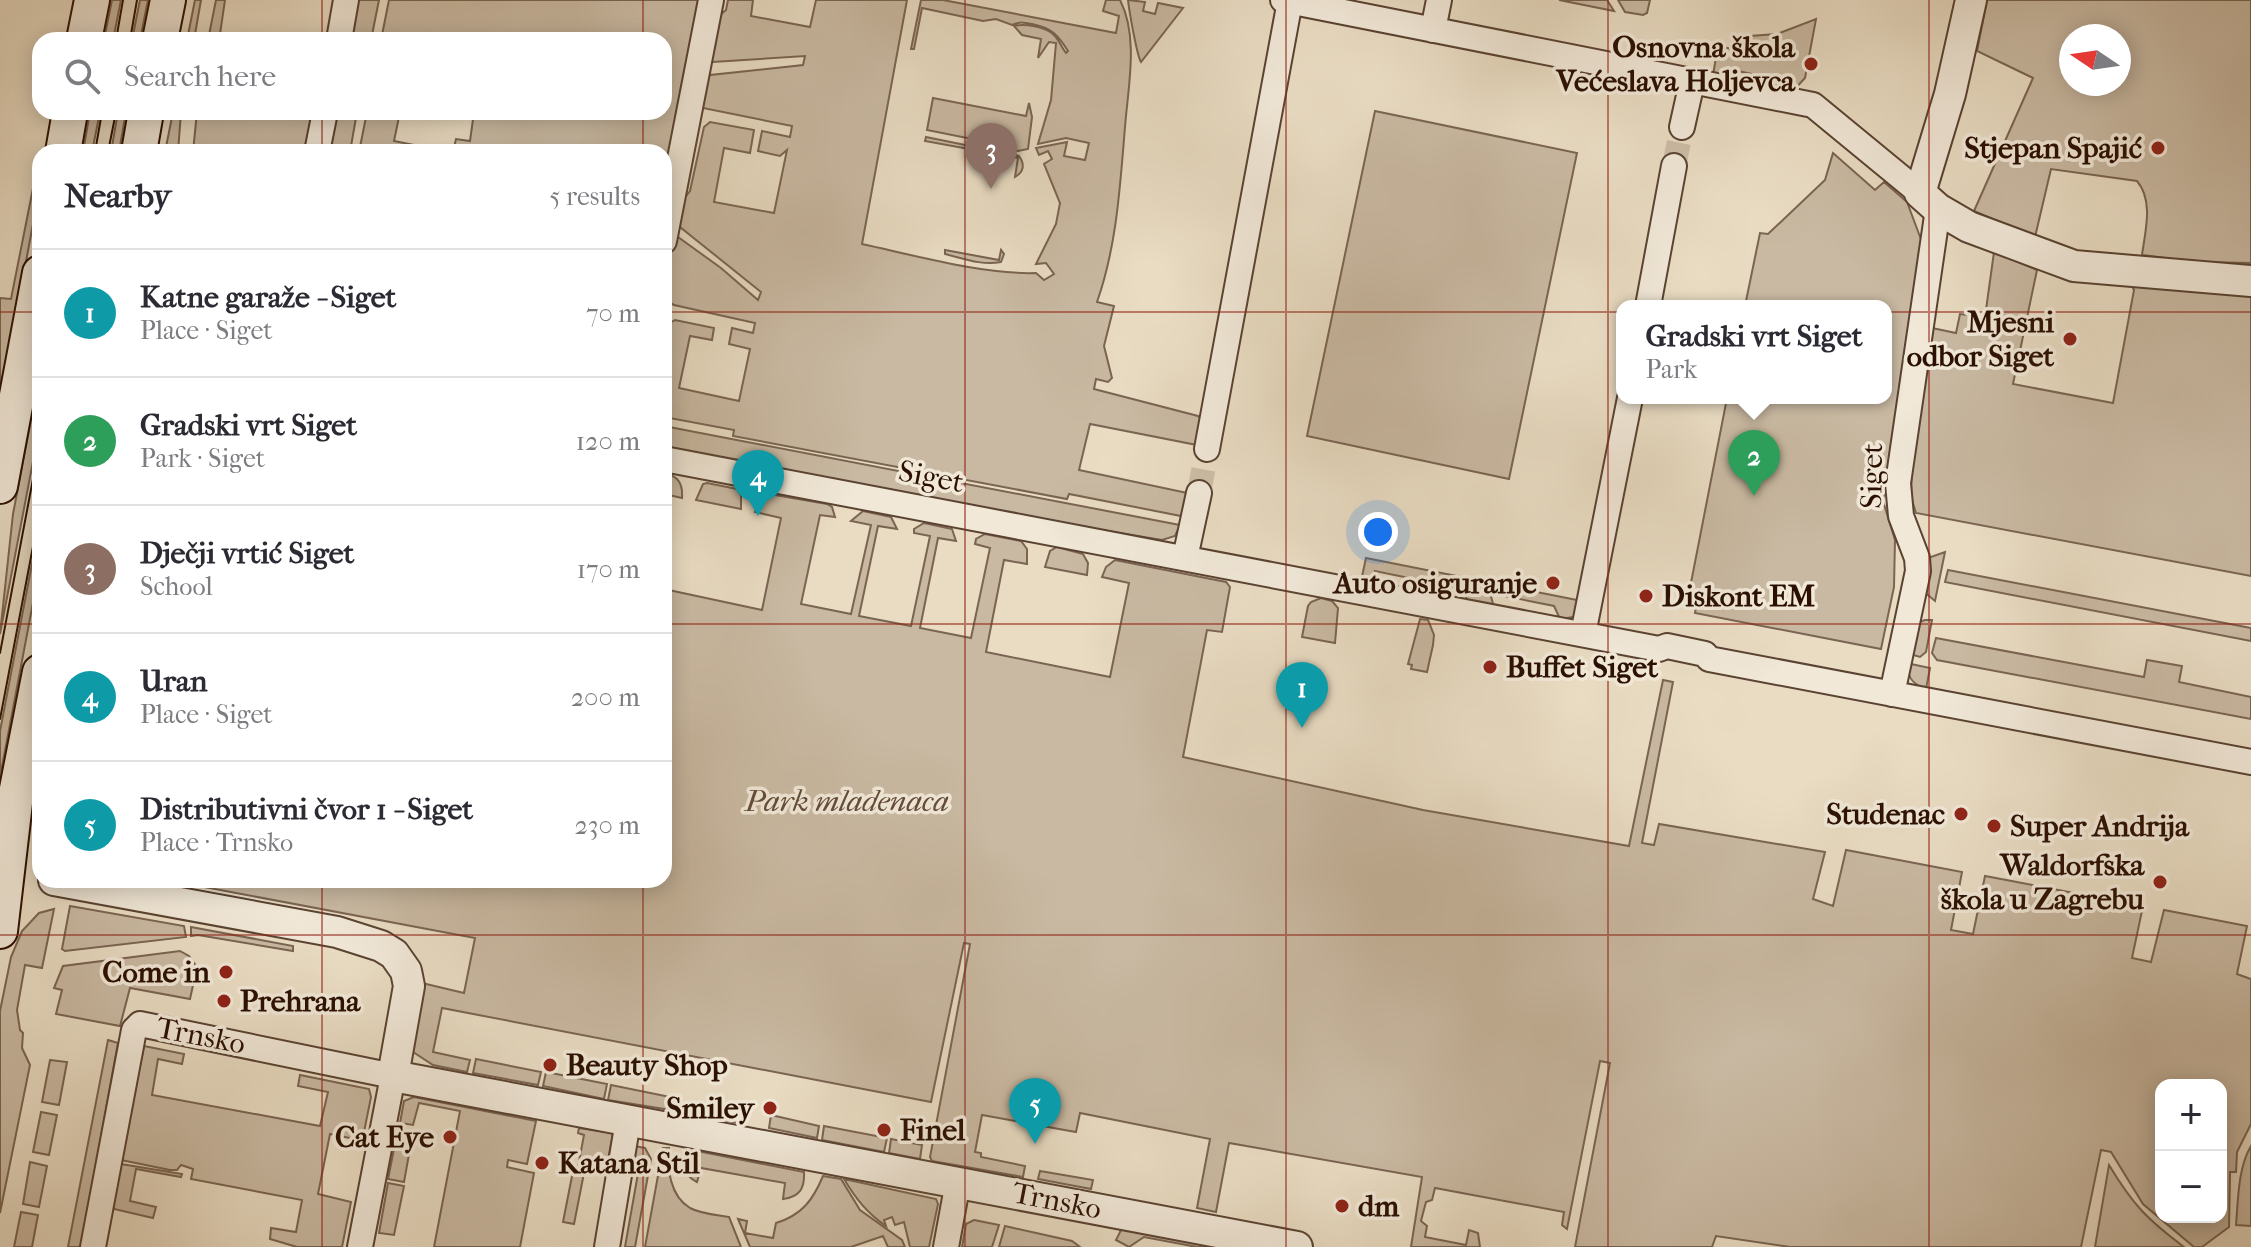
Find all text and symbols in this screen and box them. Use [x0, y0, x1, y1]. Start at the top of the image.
north arrow [2059, 24, 2131, 96]
place label: Osnovna škola Većeslava Holjevca [1555, 30, 1796, 99]
search box [32, 32, 672, 120]
icon: search [60, 54, 104, 98]
marker: Osnovna škola Većeslava Holjevca [1802, 55, 1820, 73]
text: Search here [124, 59, 276, 94]
pin: 3 [965, 123, 1017, 189]
place label: Stjepan Spajić [1964, 131, 2142, 166]
marker: Stjepan Spajić [2149, 139, 2167, 157]
text: Nearby [64, 176, 171, 216]
text: 5 results [549, 181, 640, 212]
text: Katne garaže - Siget [140, 280, 396, 315]
text: 1 [85, 298, 95, 329]
text: 70 m [586, 298, 640, 329]
popup [1616, 300, 1892, 404]
place label: Mjesni odbor Siget [1907, 305, 2054, 374]
text: Place · Siget [140, 315, 273, 346]
text: Gradski vrt Siget [1646, 319, 1862, 354]
marker: Mjesni odbor Siget [2061, 330, 2079, 348]
text: Park [1646, 354, 1697, 385]
text: Gradski vrt Siget [140, 408, 357, 443]
text: 2 [83, 426, 97, 457]
text: 120 m [576, 426, 640, 457]
pin: 2 [1728, 430, 1780, 496]
text: Park · Siget [140, 443, 265, 474]
street label: Siget [1854, 443, 1890, 509]
pin: 4 [732, 450, 784, 516]
street label: Siget [895, 454, 967, 501]
your location [1358, 512, 1398, 552]
text: Dječji vrtić Siget [140, 536, 354, 571]
text: 3 [85, 554, 95, 585]
text: 170 m [577, 554, 640, 585]
place label: Auto osiguranje [1332, 566, 1537, 601]
text: School [140, 571, 213, 602]
marker: Auto osiguranje [1544, 574, 1562, 592]
place label: Diskont EM [1662, 579, 1815, 614]
marker: Diskont EM [1637, 587, 1655, 605]
place label: Buffet Siget [1506, 650, 1658, 685]
marker: Buffet Siget [1481, 658, 1499, 676]
pin: 1 [1276, 662, 1328, 728]
text: Uran [140, 664, 207, 699]
text: 4 [82, 682, 98, 713]
text: 200 m [571, 682, 640, 713]
text: Place · Siget [140, 699, 273, 730]
park label: Park mladenaca [743, 784, 949, 819]
text: Distributivni čvor 1 - Siget [140, 792, 473, 827]
place label: Studenac [1826, 797, 1945, 832]
marker: Studenac [1952, 805, 1970, 823]
place label: Super Andrija [2010, 809, 2190, 844]
text: 5 [84, 810, 96, 841]
text: 230 m [574, 810, 640, 841]
marker: Super Andrija [1985, 817, 2003, 835]
text: Place · Trnsko [140, 827, 293, 858]
place label: Waldorfska škola u Zagrebu [1941, 848, 2145, 917]
marker: Waldorfska škola u Zagrebu [2151, 873, 2169, 891]
place label: Come in [102, 955, 211, 990]
marker: Come in [217, 963, 235, 981]
place label: Prehrana [240, 984, 361, 1019]
marker: Prehrana [215, 992, 233, 1010]
street label: Trnsko [154, 1010, 248, 1062]
place label: Beauty Shop [566, 1048, 728, 1083]
marker: Beauty Shop [541, 1056, 559, 1074]
pin: 5 [1009, 1078, 1061, 1144]
map controls [2155, 1079, 2227, 1223]
button: + [2155, 1079, 2227, 1151]
place label: Smiley [666, 1091, 756, 1126]
marker: Smiley [761, 1099, 779, 1117]
place label: Finel [900, 1113, 966, 1148]
place label: Cat Eye [335, 1120, 434, 1155]
marker: Finel [875, 1121, 893, 1139]
marker: Cat Eye [441, 1128, 459, 1146]
place label: Katana Stil [558, 1146, 700, 1181]
button: − [2155, 1151, 2227, 1223]
marker: Katana Stil [533, 1154, 551, 1172]
street label: Trnsko [1010, 1175, 1104, 1227]
place label: dm [1358, 1189, 1400, 1224]
marker: dm [1333, 1197, 1351, 1215]

